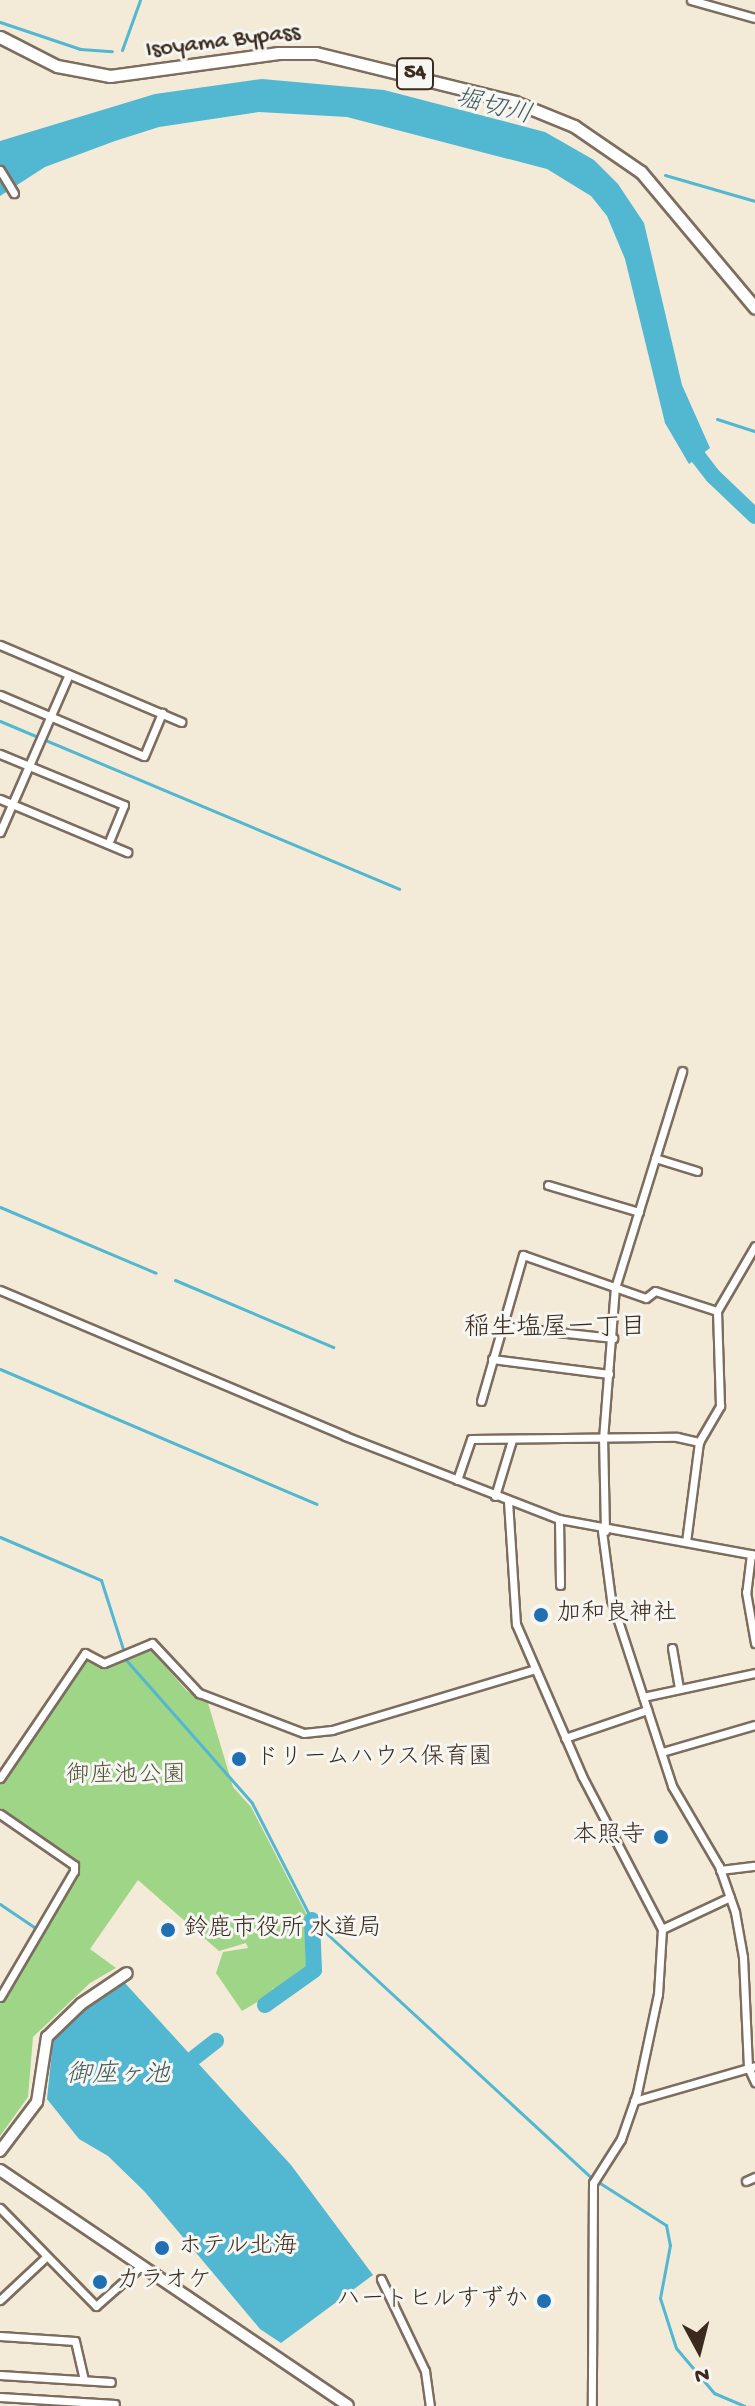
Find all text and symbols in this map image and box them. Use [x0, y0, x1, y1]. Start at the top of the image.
street label: Isoyama Bypass [144, 18, 302, 66]
road number: 54 [395, 56, 435, 92]
water label: 堀切川 [451, 84, 535, 134]
district label: 稲生塩屋一丁目 [464, 1314, 646, 1346]
place label: 加和良神社 [557, 1601, 677, 1629]
marker: 加和良神社 [532, 1606, 550, 1624]
place label: ドリームハウス保育園 [255, 1745, 495, 1773]
marker: ドリームハウス保育園 [230, 1750, 248, 1768]
park label: 御座池公園 [66, 1763, 186, 1791]
place label: 本照寺 [573, 1823, 645, 1851]
marker: 本照寺 [652, 1828, 670, 1846]
place label: 鈴鹿市役所 水道局 [184, 1916, 382, 1944]
marker: 鈴鹿市役所 水道局 [159, 1921, 177, 1939]
water label: 御座ヶ池 [66, 2061, 170, 2093]
place label: ホテル北海 [178, 2234, 298, 2262]
marker: ホテル北海 [153, 2239, 171, 2257]
place label: カラオケ [116, 2268, 212, 2296]
marker: カラオケ [91, 2273, 109, 2291]
place label: ハートヒルすずか [336, 2287, 528, 2315]
marker: ハートヒルすずか [535, 2292, 553, 2310]
north arrow [659, 2310, 739, 2390]
text: N [693, 2360, 711, 2388]

